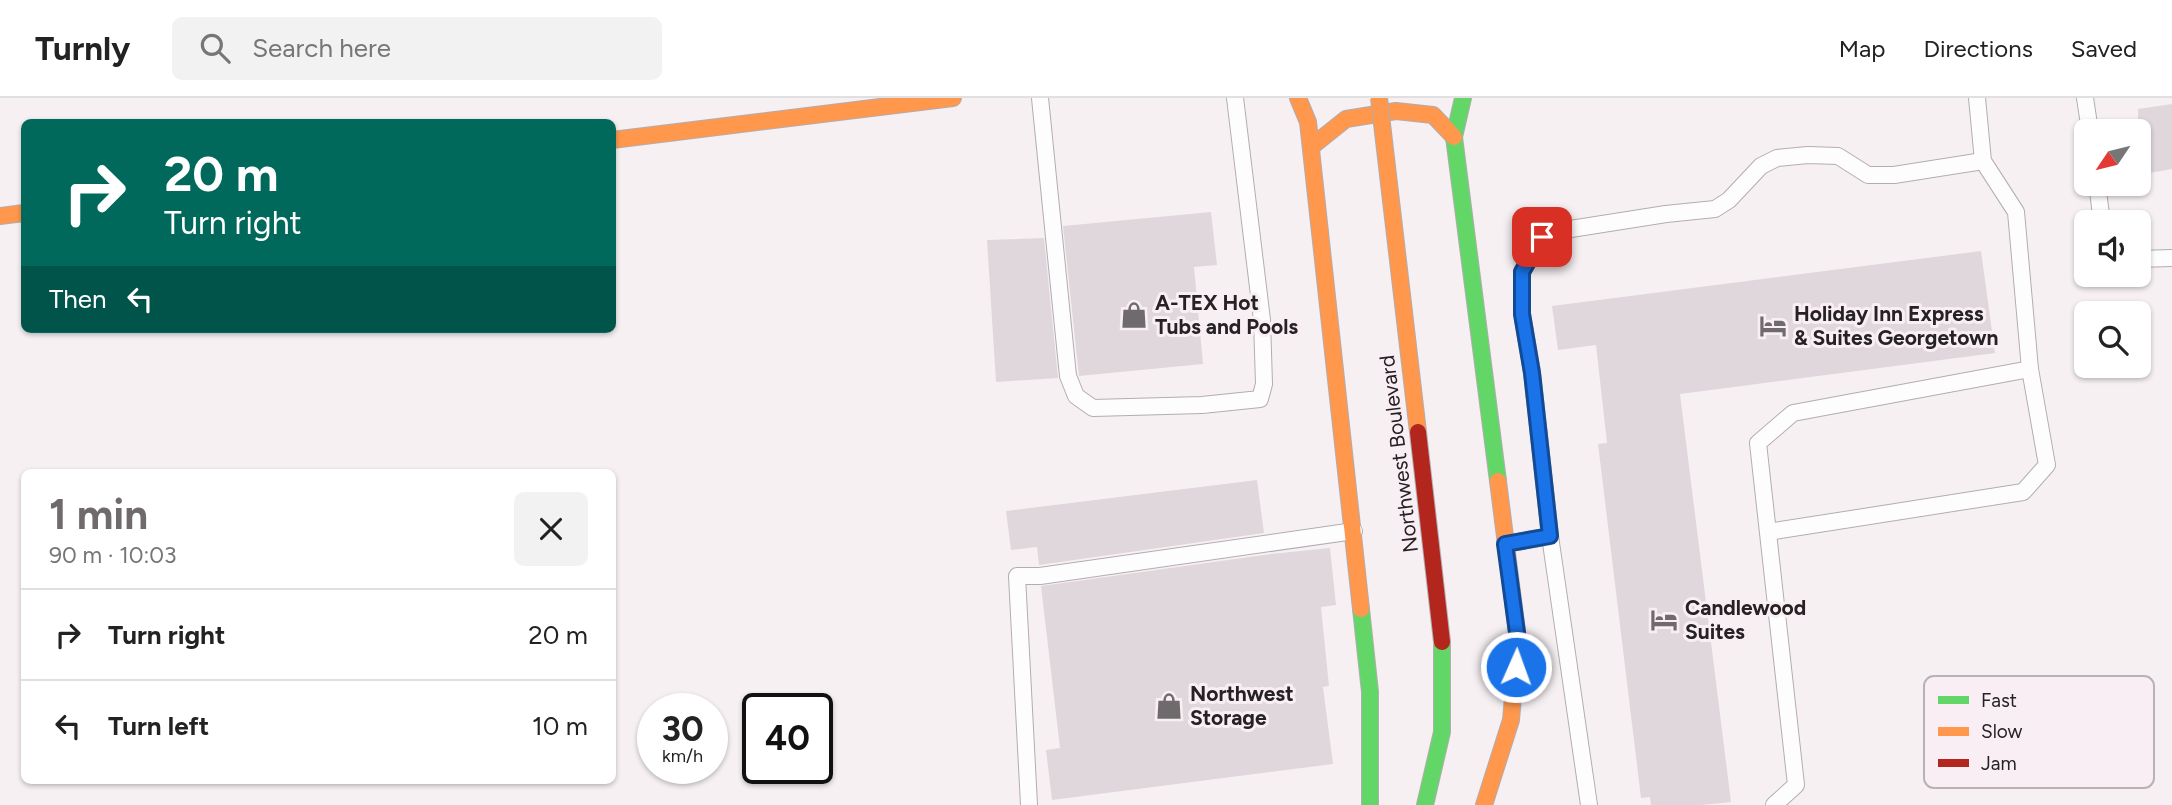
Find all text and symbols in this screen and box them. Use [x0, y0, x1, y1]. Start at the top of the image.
search box [172, 17, 662, 80]
text: Turnly [35, 29, 130, 68]
icon: search [196, 29, 234, 67]
text: Search here [252, 32, 391, 64]
text: Map [1839, 34, 1885, 63]
text: Directions [1923, 34, 2033, 63]
text: Saved [2071, 34, 2137, 63]
north arrow [2074, 119, 2151, 196]
map controls [2074, 119, 2151, 378]
text: 20 m [164, 144, 279, 203]
icon: right [49, 147, 140, 238]
text: Turn right [164, 204, 302, 242]
pin [1512, 207, 1572, 267]
button: sound [2074, 210, 2151, 287]
icon: arrive [1523, 218, 1561, 256]
icon: left [121, 280, 159, 318]
text: Then [49, 283, 107, 315]
place label: A-TEX Hot Tubs and Pools [1155, 290, 1298, 339]
shop icon: A-TEX Hot Tubs and Pools [1119, 300, 1149, 330]
place label: Holiday Inn Express & Suites Georgetown [1794, 301, 1999, 350]
button: search [2074, 301, 2151, 378]
hotel icon: Holiday Inn Express & Suites Georgetown [1758, 311, 1788, 341]
street label: Northwest Boulevard [1374, 354, 1423, 554]
text: 1 min [49, 489, 148, 540]
button: close [514, 492, 588, 566]
text: 90 m · 10:03 [49, 541, 177, 569]
place label: Candlewood Suites [1685, 595, 1806, 644]
hotel icon: Candlewood Suites [1649, 605, 1679, 635]
icon: right [49, 616, 87, 654]
text: Turn right [108, 619, 225, 651]
text: 20 m [528, 619, 588, 651]
position arrow [1479, 630, 1553, 704]
legend [1924, 676, 2154, 788]
place label: Northwest Storage [1190, 681, 1294, 730]
text: Fast [1981, 689, 2017, 712]
shop icon: Northwest Storage [1154, 691, 1184, 721]
speed limit sign: 40 [742, 693, 833, 784]
icon: left [49, 707, 87, 745]
text: 30 [661, 708, 704, 750]
text: Turn left [108, 710, 209, 742]
text: 10 m [532, 710, 588, 742]
text: Slow [1981, 720, 2023, 743]
text: km/h [662, 745, 703, 767]
text: Jam [1981, 752, 2017, 775]

